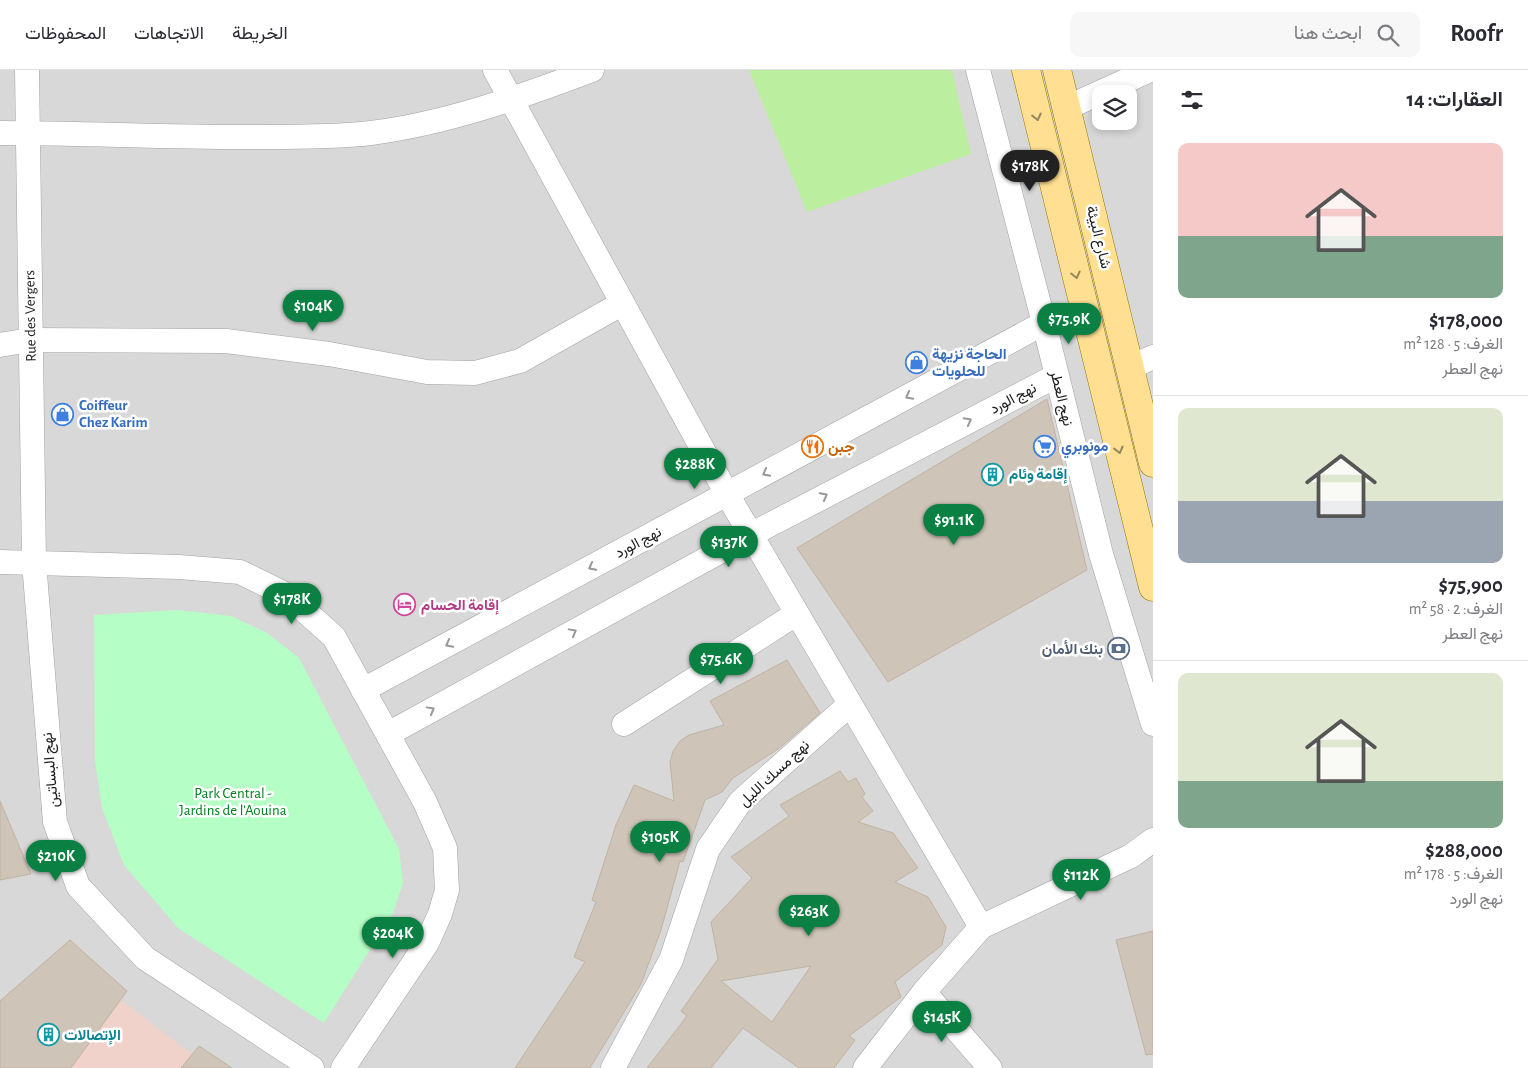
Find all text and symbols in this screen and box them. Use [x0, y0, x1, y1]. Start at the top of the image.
search box [1070, 12, 1420, 57]
icon: search [1374, 21, 1402, 49]
text: Roofr [1450, 22, 1503, 46]
text: ابحث هنا [1294, 24, 1362, 43]
text: المحفوظات [25, 25, 106, 43]
text: الاتجاهات [134, 25, 204, 43]
text: الخريطة [232, 25, 288, 43]
map controls [1092, 85, 1137, 130]
button: layers [1092, 85, 1137, 130]
icon: filters [1178, 86, 1206, 114]
text: العقارات: 14 [1407, 89, 1503, 110]
one-way arrow [1032, 113, 1042, 121]
pin: $178K [995, 150, 1065, 192]
text: $178K [1011, 158, 1049, 174]
icon: home [1296, 175, 1386, 265]
street label: شارع البيئة [1081, 204, 1114, 271]
street label: Rue des Vergers [22, 270, 39, 362]
one-way arrow [1070, 271, 1081, 280]
pin: $104K [278, 290, 348, 332]
text: $104K [294, 298, 332, 314]
pin: $75.9K [1028, 302, 1110, 345]
text: $178,000 [1429, 310, 1503, 331]
text: $75.9K [1048, 311, 1090, 327]
text: الغرف: 5 · 128 m² [1403, 336, 1503, 352]
place label: الحاجة نزيهة للحلويات [932, 347, 1007, 380]
shop icon: الحاجة نزيهة للحلويات [904, 351, 928, 375]
text: نهج العطر [1442, 361, 1503, 377]
street label: نهج العطر [1044, 368, 1076, 428]
street label: نهج الورد [988, 380, 1040, 419]
one-way arrow [906, 390, 915, 400]
place label: Coiffeur Chez Karim [79, 398, 148, 430]
shop icon: Coiffeur Chez Karim [51, 402, 75, 426]
one-way arrow [963, 417, 972, 427]
supermarket icon: مونوبري [1033, 434, 1057, 458]
restaurant icon: جبن [800, 435, 824, 459]
place label: مونوبري [1061, 439, 1108, 459]
place label: جبن [828, 440, 854, 456]
icon: home [1296, 441, 1386, 531]
one-way arrow [1113, 446, 1124, 454]
pin: $288K [660, 448, 730, 490]
text: $288K [675, 456, 715, 472]
building icon: إقامة وئام [981, 462, 1005, 486]
one-way arrow [762, 467, 771, 477]
place label: إقامة وئام [1009, 467, 1068, 484]
one-way arrow [819, 492, 828, 502]
pin: $91.1K [913, 504, 995, 546]
text: $91.1K [934, 512, 974, 528]
street label: نهج الورد [613, 524, 665, 563]
pin: $137K [694, 526, 764, 568]
text: $137K [711, 534, 747, 550]
one-way arrow [588, 561, 597, 571]
text: $75,900 [1439, 575, 1503, 596]
pin: $178K [257, 582, 327, 625]
text: $178K [273, 591, 311, 607]
hotel icon: إقامة الحسام [393, 593, 417, 617]
place label: إقامة الحسام [421, 598, 499, 615]
text: الغرف: 2 · 58 m² [1409, 601, 1503, 617]
text: نهج العطر [1442, 626, 1503, 642]
one-way arrow [568, 628, 577, 638]
bank icon: بنك الأمان [1107, 637, 1131, 661]
one-way arrow [445, 638, 454, 648]
place label: بنك الأمان [1042, 640, 1103, 658]
pin: $75.6K [680, 642, 762, 685]
text: $75.6K [700, 651, 742, 667]
one-way arrow [426, 706, 435, 716]
icon: home [1296, 706, 1386, 796]
street label: نهج البساتين [40, 731, 64, 808]
street label: نهج مسك الليل [736, 737, 814, 812]
park label: Park Central - Jardins de l'Aouina [179, 786, 287, 818]
pin: $105K [625, 820, 695, 863]
text: $105K [641, 829, 679, 845]
pin: $210K [21, 840, 91, 882]
text: $288,000 [1425, 840, 1503, 861]
text: $210K [37, 848, 75, 864]
pin: $112K [1046, 858, 1116, 901]
text: الغرف: 5 · 178 m² [1404, 866, 1503, 882]
text: $112K [1063, 867, 1099, 883]
text: نهج الورد [1450, 891, 1503, 907]
pin: $263K [774, 894, 844, 937]
text: $263K [790, 903, 828, 919]
pin: $204K [358, 916, 428, 959]
text: $204K [373, 925, 413, 941]
pin: $145K [907, 1000, 977, 1043]
text: $145K [923, 1009, 961, 1025]
building icon: الإتصالات [36, 1023, 60, 1047]
place label: الإتصالات [64, 1028, 121, 1045]

